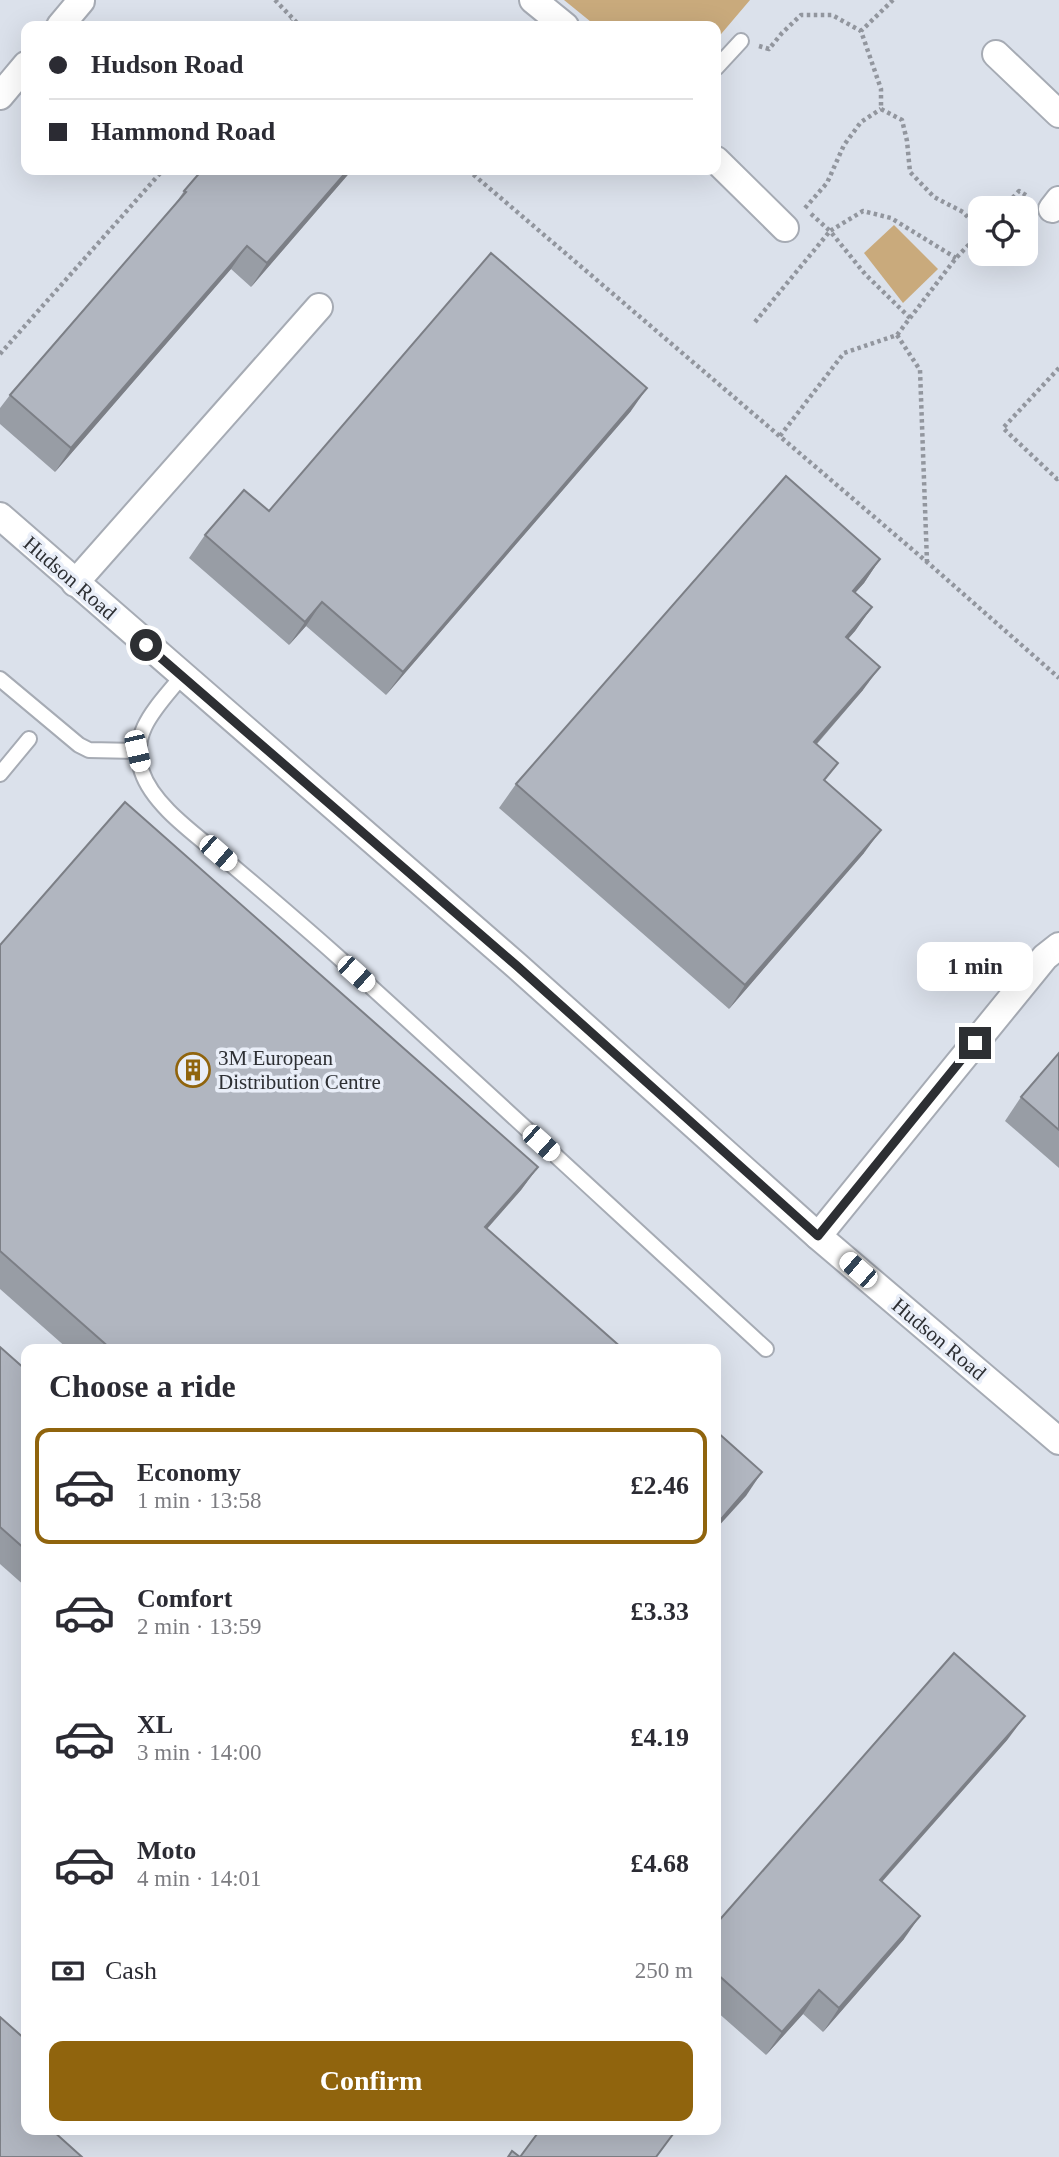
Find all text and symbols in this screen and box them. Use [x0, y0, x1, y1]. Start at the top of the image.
text: Hudson Road [91, 50, 243, 79]
text: Hammond Road [91, 117, 275, 146]
map controls [968, 196, 1038, 266]
button: locate [968, 196, 1038, 266]
street label: Hudson Road [19, 531, 122, 625]
route start [130, 629, 162, 661]
car [123, 728, 152, 774]
car [196, 831, 241, 875]
callout: 1 min [917, 942, 1033, 990]
car [334, 952, 379, 996]
text: 1 min [947, 954, 1003, 979]
route end [959, 1027, 991, 1059]
place label: 3M European Distribution Centre [218, 1046, 381, 1094]
building icon: 3M European Distribution Centre [174, 1051, 212, 1089]
car [519, 1121, 564, 1165]
car [836, 1248, 881, 1292]
street label: Hudson Road [887, 1293, 991, 1385]
text: Choose a ride [49, 1368, 236, 1404]
icon: car [53, 1455, 116, 1518]
text: Economy [137, 1458, 241, 1487]
text: £2.46 [631, 1471, 689, 1500]
text: 1 min · 13:58 [137, 1488, 262, 1513]
icon: car [53, 1581, 116, 1644]
text: Comfort [137, 1584, 232, 1613]
text: £3.33 [631, 1597, 689, 1626]
text: 2 min · 13:59 [137, 1614, 262, 1639]
icon: car [53, 1707, 116, 1770]
text: XL [137, 1710, 173, 1739]
text: £4.19 [631, 1723, 689, 1752]
text: 3 min · 14:00 [137, 1740, 262, 1765]
icon: car [53, 1833, 116, 1896]
text: Moto [137, 1836, 196, 1865]
text: £4.68 [631, 1849, 689, 1878]
text: 4 min · 14:01 [137, 1866, 262, 1891]
icon: cash [49, 1952, 87, 1990]
text: Cash [105, 1956, 157, 1985]
text: 250 m [635, 1958, 693, 1983]
button: Confirm [49, 2041, 693, 2121]

